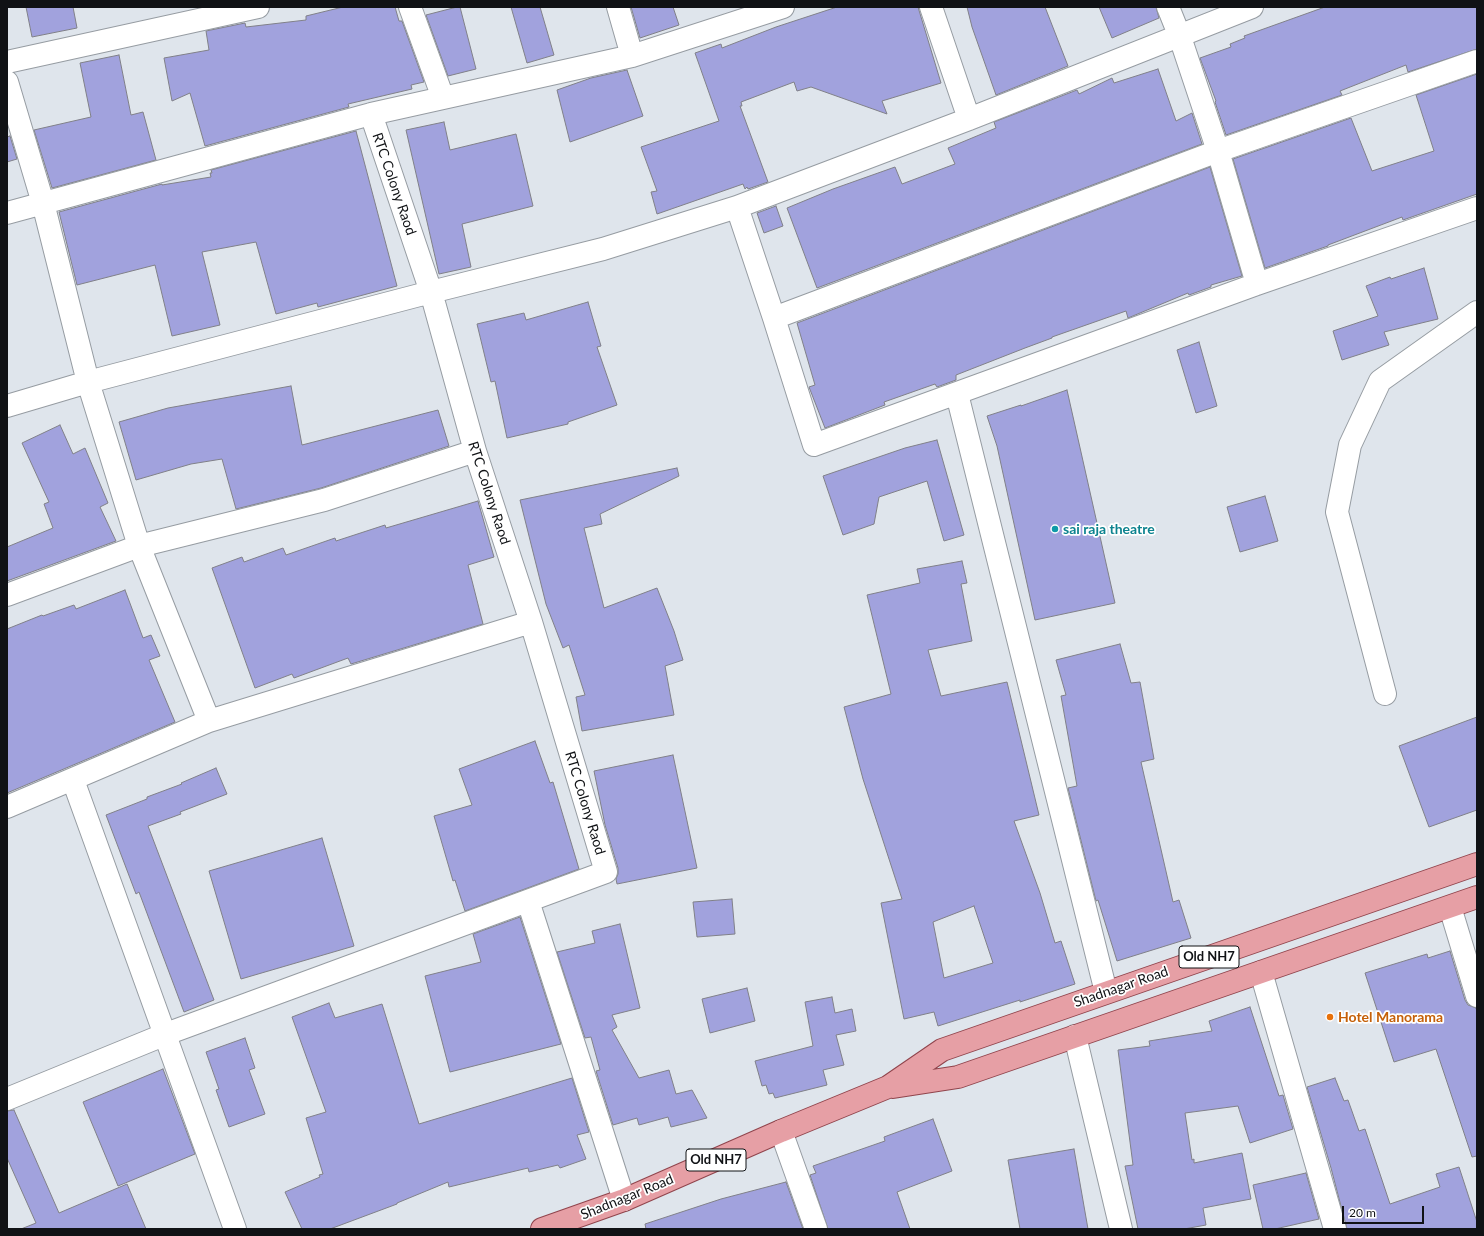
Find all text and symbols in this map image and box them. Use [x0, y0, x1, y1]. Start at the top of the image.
street label: RTC Colony Raod [369, 130, 419, 238]
street label: RTC Colony Raod [464, 439, 514, 547]
place label: sai raja theatre [1063, 521, 1155, 537]
marker: sai raja theatre [1050, 524, 1060, 534]
street label: RTC Colony Raod [561, 749, 609, 857]
road number: Old NH7 [1179, 946, 1239, 968]
street label: Shadnagar Road [1072, 963, 1170, 1011]
place label: Hotel Manorama [1338, 1009, 1443, 1025]
marker: Hotel Manorama [1325, 1012, 1335, 1022]
road number: Old NH7 [686, 1149, 746, 1171]
street label: Shadnagar Road [578, 1171, 676, 1223]
scale bar [1344, 1198, 1426, 1224]
text: 20 m [1349, 1205, 1376, 1220]

